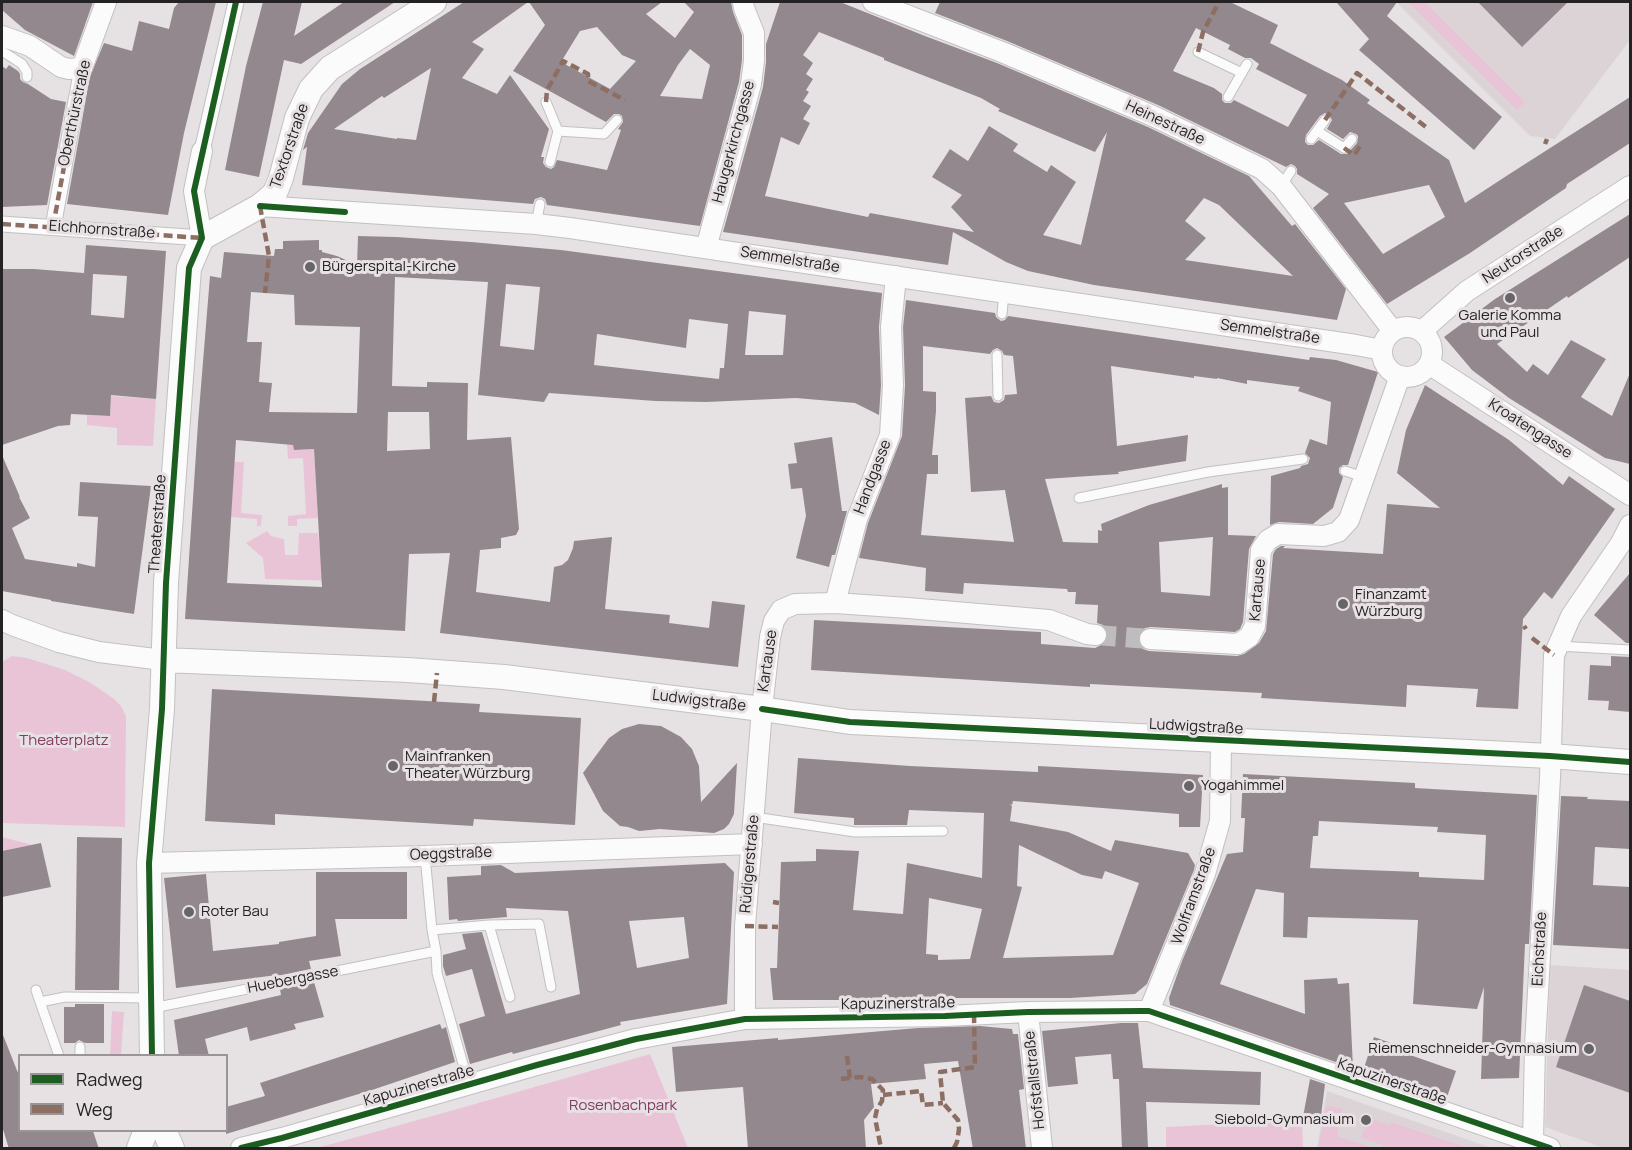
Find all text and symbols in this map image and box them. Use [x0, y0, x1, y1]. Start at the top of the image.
street label: Oberthürstraße [55, 58, 95, 168]
street label: Haugerkirchgasse [709, 79, 759, 205]
street label: Heinestraße [1123, 97, 1207, 149]
street label: Textorstraße [267, 101, 313, 191]
street label: Eichhornstraße [48, 217, 156, 243]
street label: Neutorstraße [1479, 222, 1567, 288]
street label: Semmelstraße [739, 243, 841, 277]
place label: Bürgerspital-Kirche [322, 258, 456, 276]
marker: Bürgerspital-Kirche [303, 260, 317, 274]
marker: Galerie Komma und Paul [1503, 291, 1517, 305]
place label: Galerie Komma und Paul [1459, 307, 1561, 342]
street label: Semmelstraße [1219, 316, 1321, 348]
street label: Kroatengasse [1485, 395, 1575, 463]
street label: Handgasse [851, 437, 895, 517]
street label: Theaterstraße [146, 474, 170, 574]
street label: Kartause [1246, 558, 1270, 622]
place label: Finanzamt Würzburg [1355, 586, 1427, 621]
marker: Finanzamt Würzburg [1336, 597, 1350, 611]
street label: Kartause [755, 629, 781, 693]
street label: Ludwigstraße [651, 686, 747, 716]
street label: Ludwigstraße [1148, 716, 1244, 738]
park label: Theaterplatz [19, 732, 109, 750]
place label: Mainfranken Theater Würzburg [405, 748, 530, 783]
marker: Mainfranken Theater Würzburg [386, 759, 400, 773]
place label: Yogahimmel [1201, 777, 1284, 795]
marker: Yogahimmel [1182, 779, 1196, 793]
street label: Rüdigerstraße [737, 814, 763, 914]
street label: Oeggstraße [409, 844, 493, 864]
street label: Wolframstraße [1168, 845, 1220, 947]
place label: Roter Bau [201, 903, 269, 921]
marker: Roter Bau [182, 905, 196, 919]
street label: Eichstraße [1529, 911, 1551, 987]
street label: Huebergasse [246, 962, 340, 998]
street label: Kapuzinerstraße [841, 994, 955, 1014]
street label: Hofstallstraße [1021, 1030, 1049, 1130]
place label: Riemenschneider-Gymnasium [1368, 1040, 1577, 1058]
marker: Riemenschneider-Gymnasium [1582, 1042, 1596, 1056]
legend [18, 1054, 228, 1132]
street label: Kapuzinerstraße [1335, 1055, 1449, 1109]
street label: Kapuzinerstraße [362, 1062, 476, 1110]
text: Radweg [76, 1067, 143, 1091]
text: Weg [76, 1097, 113, 1121]
park label: Rosenbachpark [569, 1097, 677, 1115]
place label: Siebold-Gymnasium [1215, 1111, 1354, 1129]
marker: Siebold-Gymnasium [1359, 1113, 1373, 1127]

